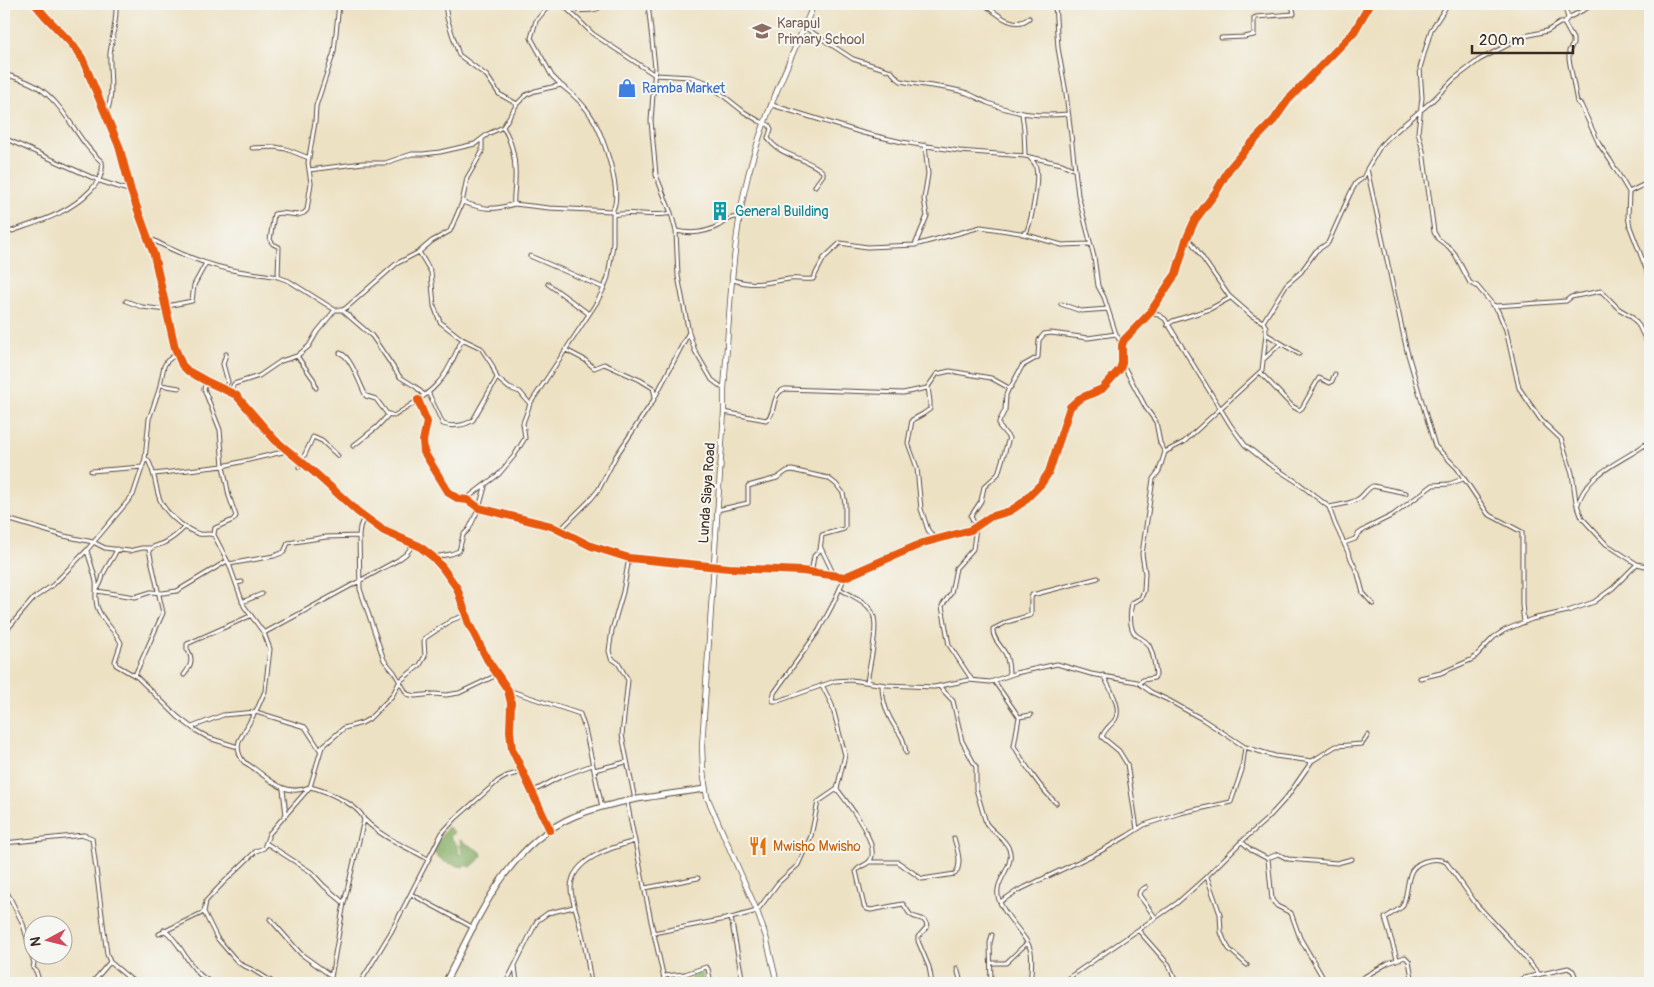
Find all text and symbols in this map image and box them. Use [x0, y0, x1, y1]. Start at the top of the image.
place label: Karapul Primary School [777, 15, 865, 48]
school or university icon: Karapul Primary School [751, 20, 773, 42]
scale bar [1472, 22, 1573, 54]
text: 200 m [1479, 31, 1524, 50]
shop icon: Ramba Market [616, 77, 638, 99]
place label: Ramba Market [642, 80, 726, 97]
building icon: General Building [709, 200, 731, 222]
place label: General Building [735, 203, 829, 220]
street label: Lunda Siaya Road [695, 442, 719, 544]
restaurant icon: Mwisho Mwisho [747, 835, 769, 857]
place label: Mwisho Mwisho [773, 838, 861, 855]
north arrow [22, 914, 72, 964]
text: N [27, 936, 45, 947]

